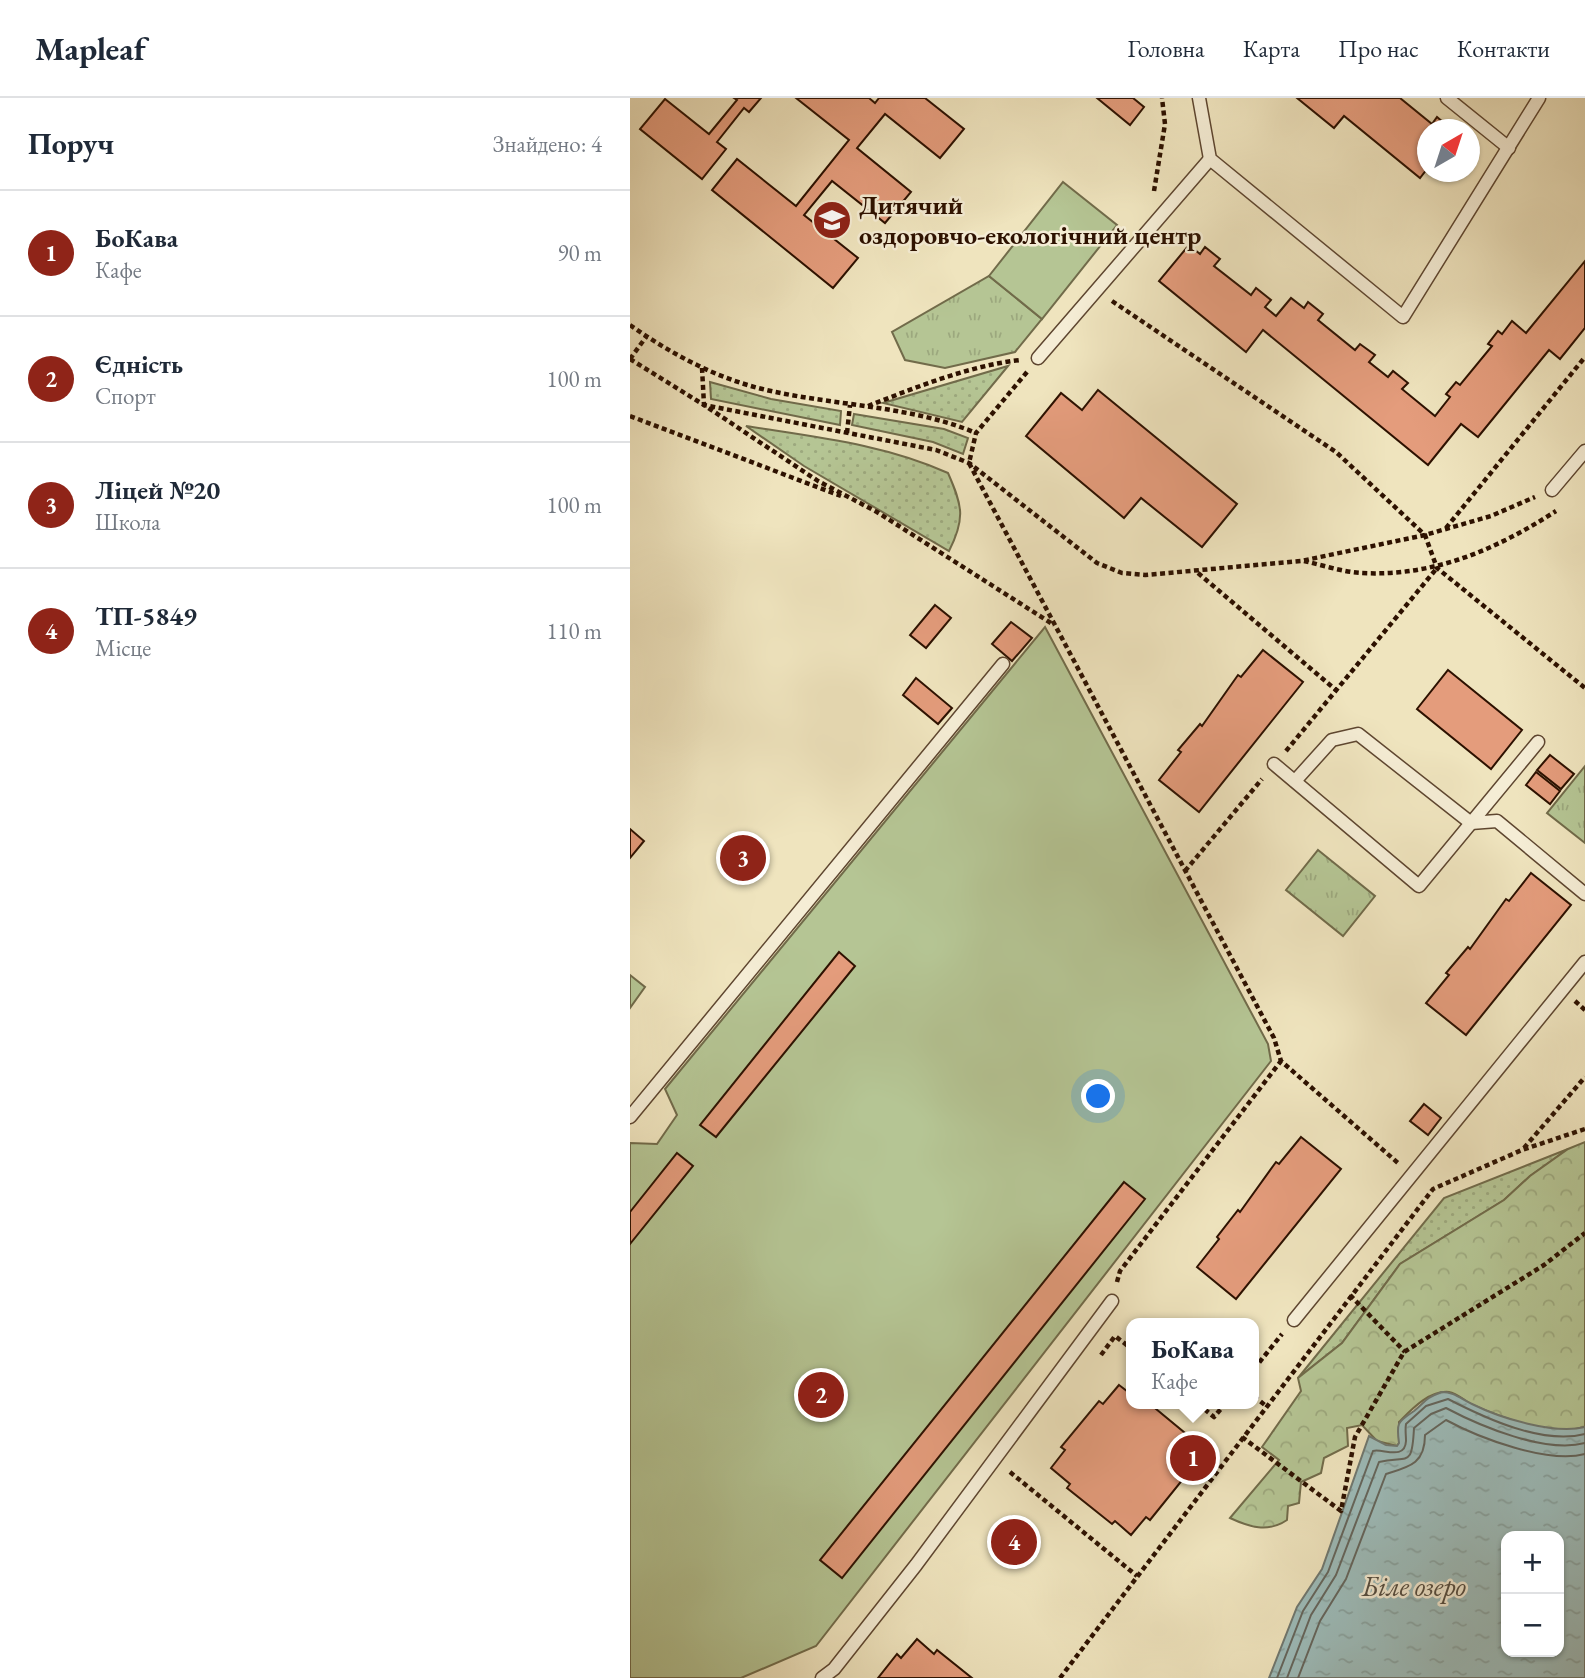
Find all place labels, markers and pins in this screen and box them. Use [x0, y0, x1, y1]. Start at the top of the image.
place label: Дитячий оздоровчо-екологічний центр [859, 188, 1201, 252]
school or university icon: Дитячий оздоровчо-екологічний центр [811, 199, 853, 241]
pin: 3 [720, 832, 766, 884]
pin: 2 [798, 1369, 844, 1421]
pin: 1 [1170, 1432, 1216, 1484]
pin: 4 [991, 1516, 1037, 1568]

